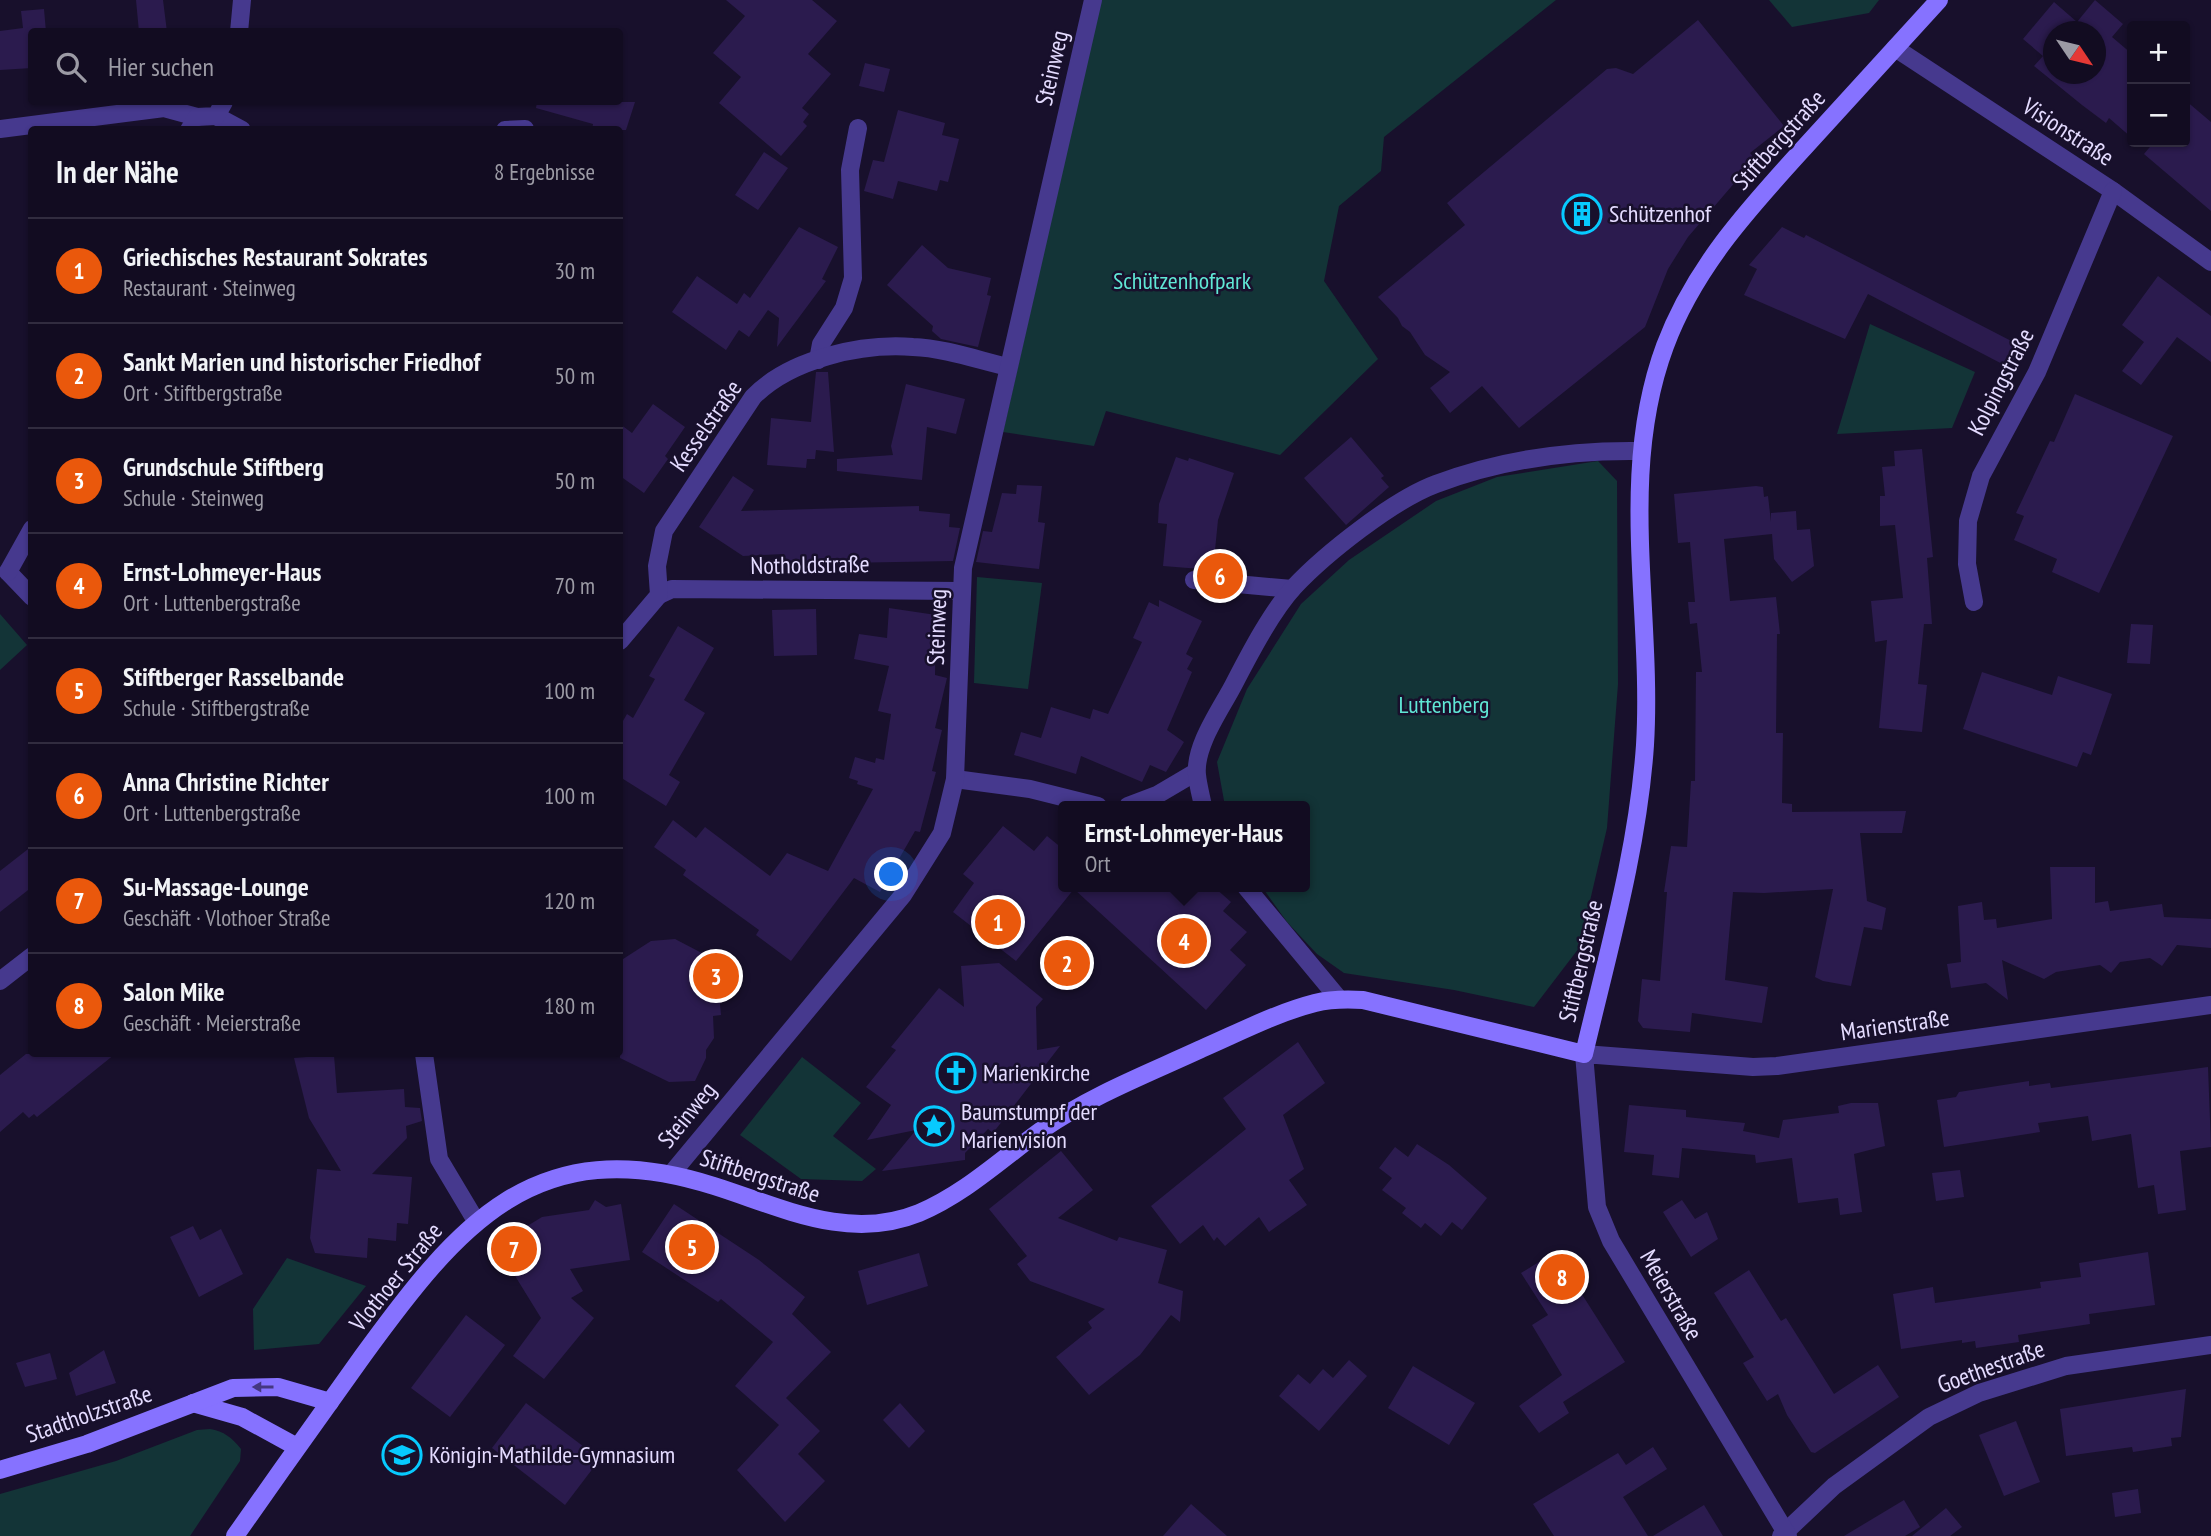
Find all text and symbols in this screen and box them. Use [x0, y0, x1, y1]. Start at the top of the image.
north arrow [2043, 21, 2106, 84]
map controls [2127, 21, 2190, 147]
button: + [2127, 21, 2190, 84]
street label: Steinweg [1028, 27, 1075, 109]
search box [28, 28, 623, 105]
icon: search [52, 48, 90, 86]
text: Hier suchen [108, 50, 214, 83]
street label: Stiftbergstraße [1726, 83, 1832, 196]
button: − [2127, 84, 2190, 147]
street label: Visionstraße [2016, 90, 2120, 173]
text: In der Nähe [56, 152, 179, 191]
text: 8 Ergebnisse [494, 157, 595, 186]
building icon: Schützenhof [1561, 193, 1603, 235]
place label: Schützenhof [1609, 198, 1712, 229]
text: Griechisches Restaurant Sokrates [123, 240, 428, 273]
text: 1 [74, 256, 85, 285]
text: 30 m [554, 256, 595, 285]
park label: Schützenhofpark [1113, 265, 1252, 296]
text: Restaurant · Steinweg [123, 273, 296, 302]
street label: Kolpingstraße [1960, 323, 2041, 440]
text: Sankt Marien und historischer Friedhof [123, 345, 480, 378]
text: 2 [74, 361, 85, 390]
text: 50 m [554, 361, 595, 390]
street label: Kesselstraße [663, 374, 748, 478]
text: Ort · Stiftbergstraße [123, 378, 283, 407]
text: Grundschule Stiftberg [123, 450, 324, 483]
text: 3 [74, 466, 85, 495]
text: 50 m [554, 466, 595, 495]
text: Schule · Steinweg [123, 483, 264, 512]
street label: Notholdstraße [750, 548, 870, 581]
pin: 6 [1197, 550, 1243, 602]
text: Ernst-Lohmeyer-Haus [123, 555, 321, 588]
text: 4 [74, 571, 85, 600]
text: 70 m [554, 571, 595, 600]
text: Ort · Luttenbergstraße [123, 588, 301, 617]
street label: Steinweg [920, 588, 953, 666]
text: Stiftberger Rasselbande [123, 660, 344, 693]
text: 5 [74, 676, 85, 705]
text: 100 m [544, 676, 595, 705]
park label: Luttenberg [1399, 689, 1489, 720]
text: Schule · Stiftbergstraße [123, 693, 310, 722]
text: Anna Christine Richter [123, 765, 329, 798]
text: 6 [74, 781, 85, 810]
text: 100 m [544, 781, 595, 810]
text: Ort · Luttenbergstraße [123, 798, 301, 827]
popup [1058, 801, 1310, 892]
text: Ernst-Lohmeyer-Haus [1085, 816, 1283, 849]
text: Ort [1085, 849, 1111, 878]
your location [874, 857, 908, 891]
text: Su-Massage-Lounge [123, 870, 309, 903]
text: 7 [74, 886, 85, 915]
text: 120 m [544, 886, 595, 915]
pin: 1 [975, 896, 1021, 948]
street label: Stiftbergstraße [1551, 897, 1610, 1025]
text: Geschäft · Vlothoer Straße [123, 903, 331, 932]
pin: 4 [1161, 915, 1207, 967]
pin: 2 [1044, 937, 1090, 989]
pin: 3 [693, 950, 739, 1002]
text: Salon Mike [123, 975, 225, 1008]
text: 8 [74, 991, 85, 1020]
text: 180 m [544, 991, 595, 1020]
street label: Marienstraße [1838, 1002, 1951, 1047]
text: Geschäft · Meierstraße [123, 1008, 301, 1037]
church icon: Marienkirche [935, 1052, 977, 1094]
place label: Marienkirche [983, 1057, 1090, 1088]
street label: Steinweg [651, 1075, 723, 1154]
place label: Baumstumpf der Marienvision [961, 1096, 1097, 1155]
place icon: Baumstumpf der Marienvision [913, 1105, 955, 1147]
street label: Stiftbergstraße [696, 1142, 824, 1209]
street label: Vlothoer Straße [342, 1216, 449, 1338]
pin: 5 [669, 1221, 715, 1273]
pin: 7 [491, 1223, 537, 1275]
street label: Meierstraße [1633, 1244, 1710, 1346]
pin: 8 [1539, 1251, 1585, 1303]
street label: Goethestraße [1933, 1333, 2049, 1400]
street label: Stadtholzstraße [22, 1378, 156, 1450]
one-way arrow [252, 1382, 274, 1393]
school or university icon: Königin-Mathilde-Gymnasium [381, 1434, 423, 1476]
place label: Königin-Mathilde-Gymnasium [429, 1439, 675, 1470]

